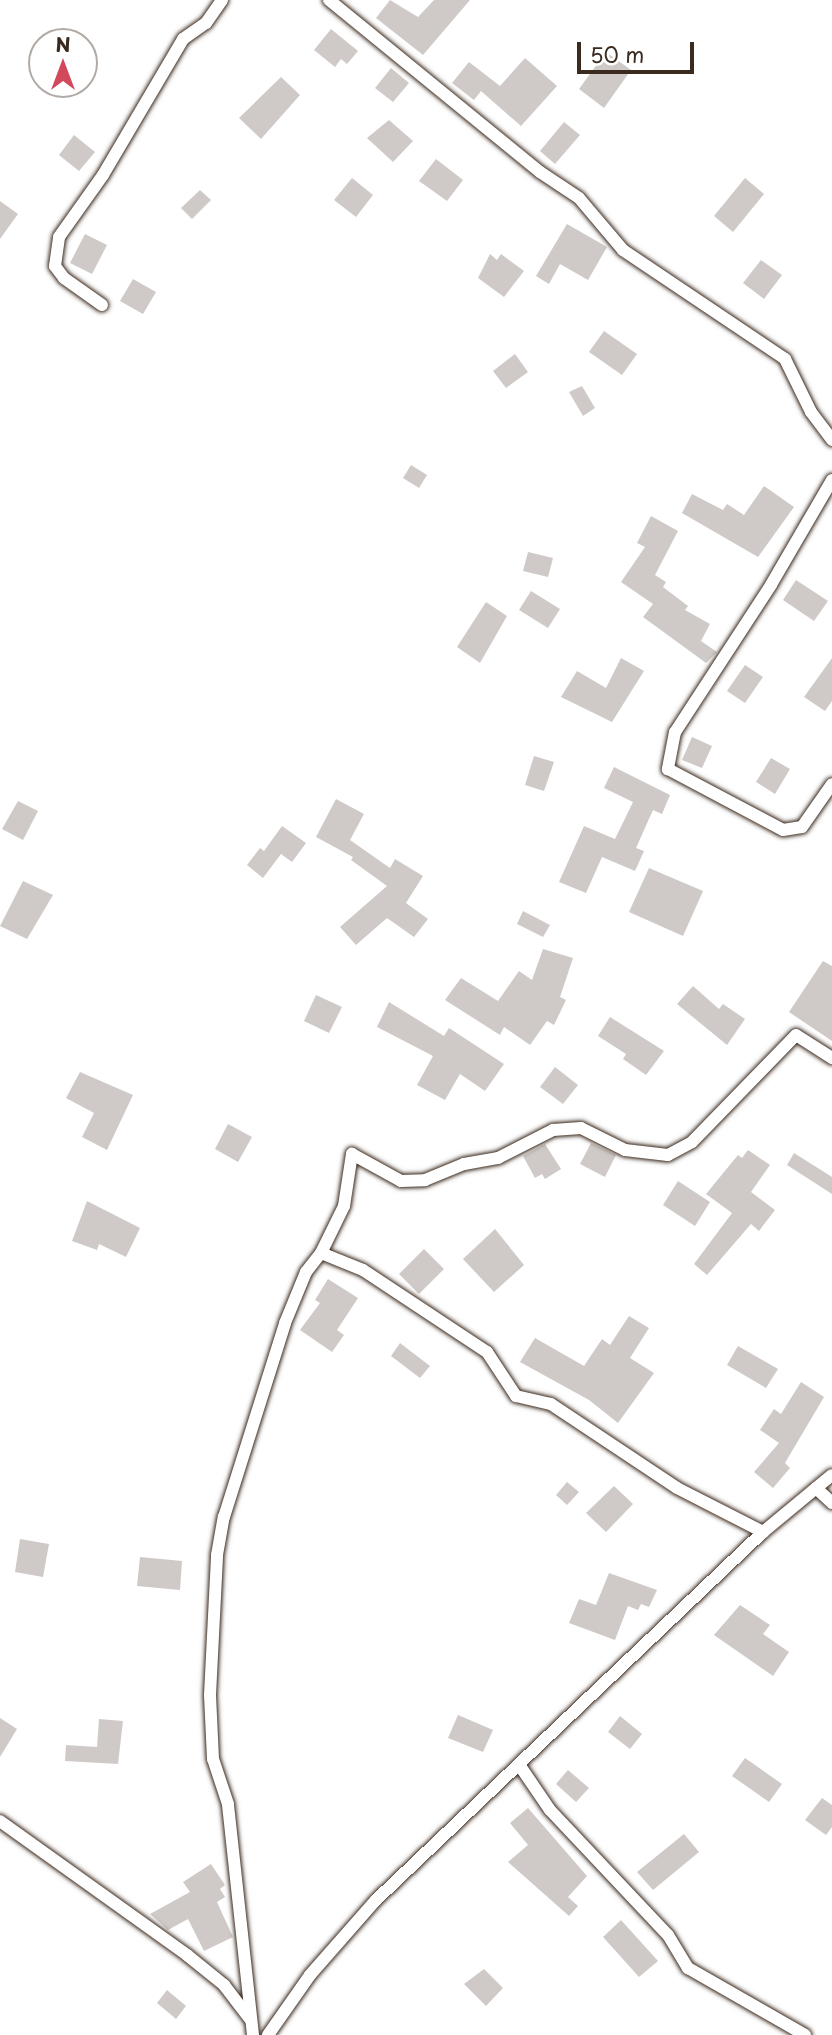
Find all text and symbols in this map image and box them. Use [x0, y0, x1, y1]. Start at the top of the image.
north arrow [28, 28, 98, 98]
scale bar [580, 28, 697, 72]
text: N [55, 30, 71, 58]
text: 50 m [590, 38, 644, 70]

